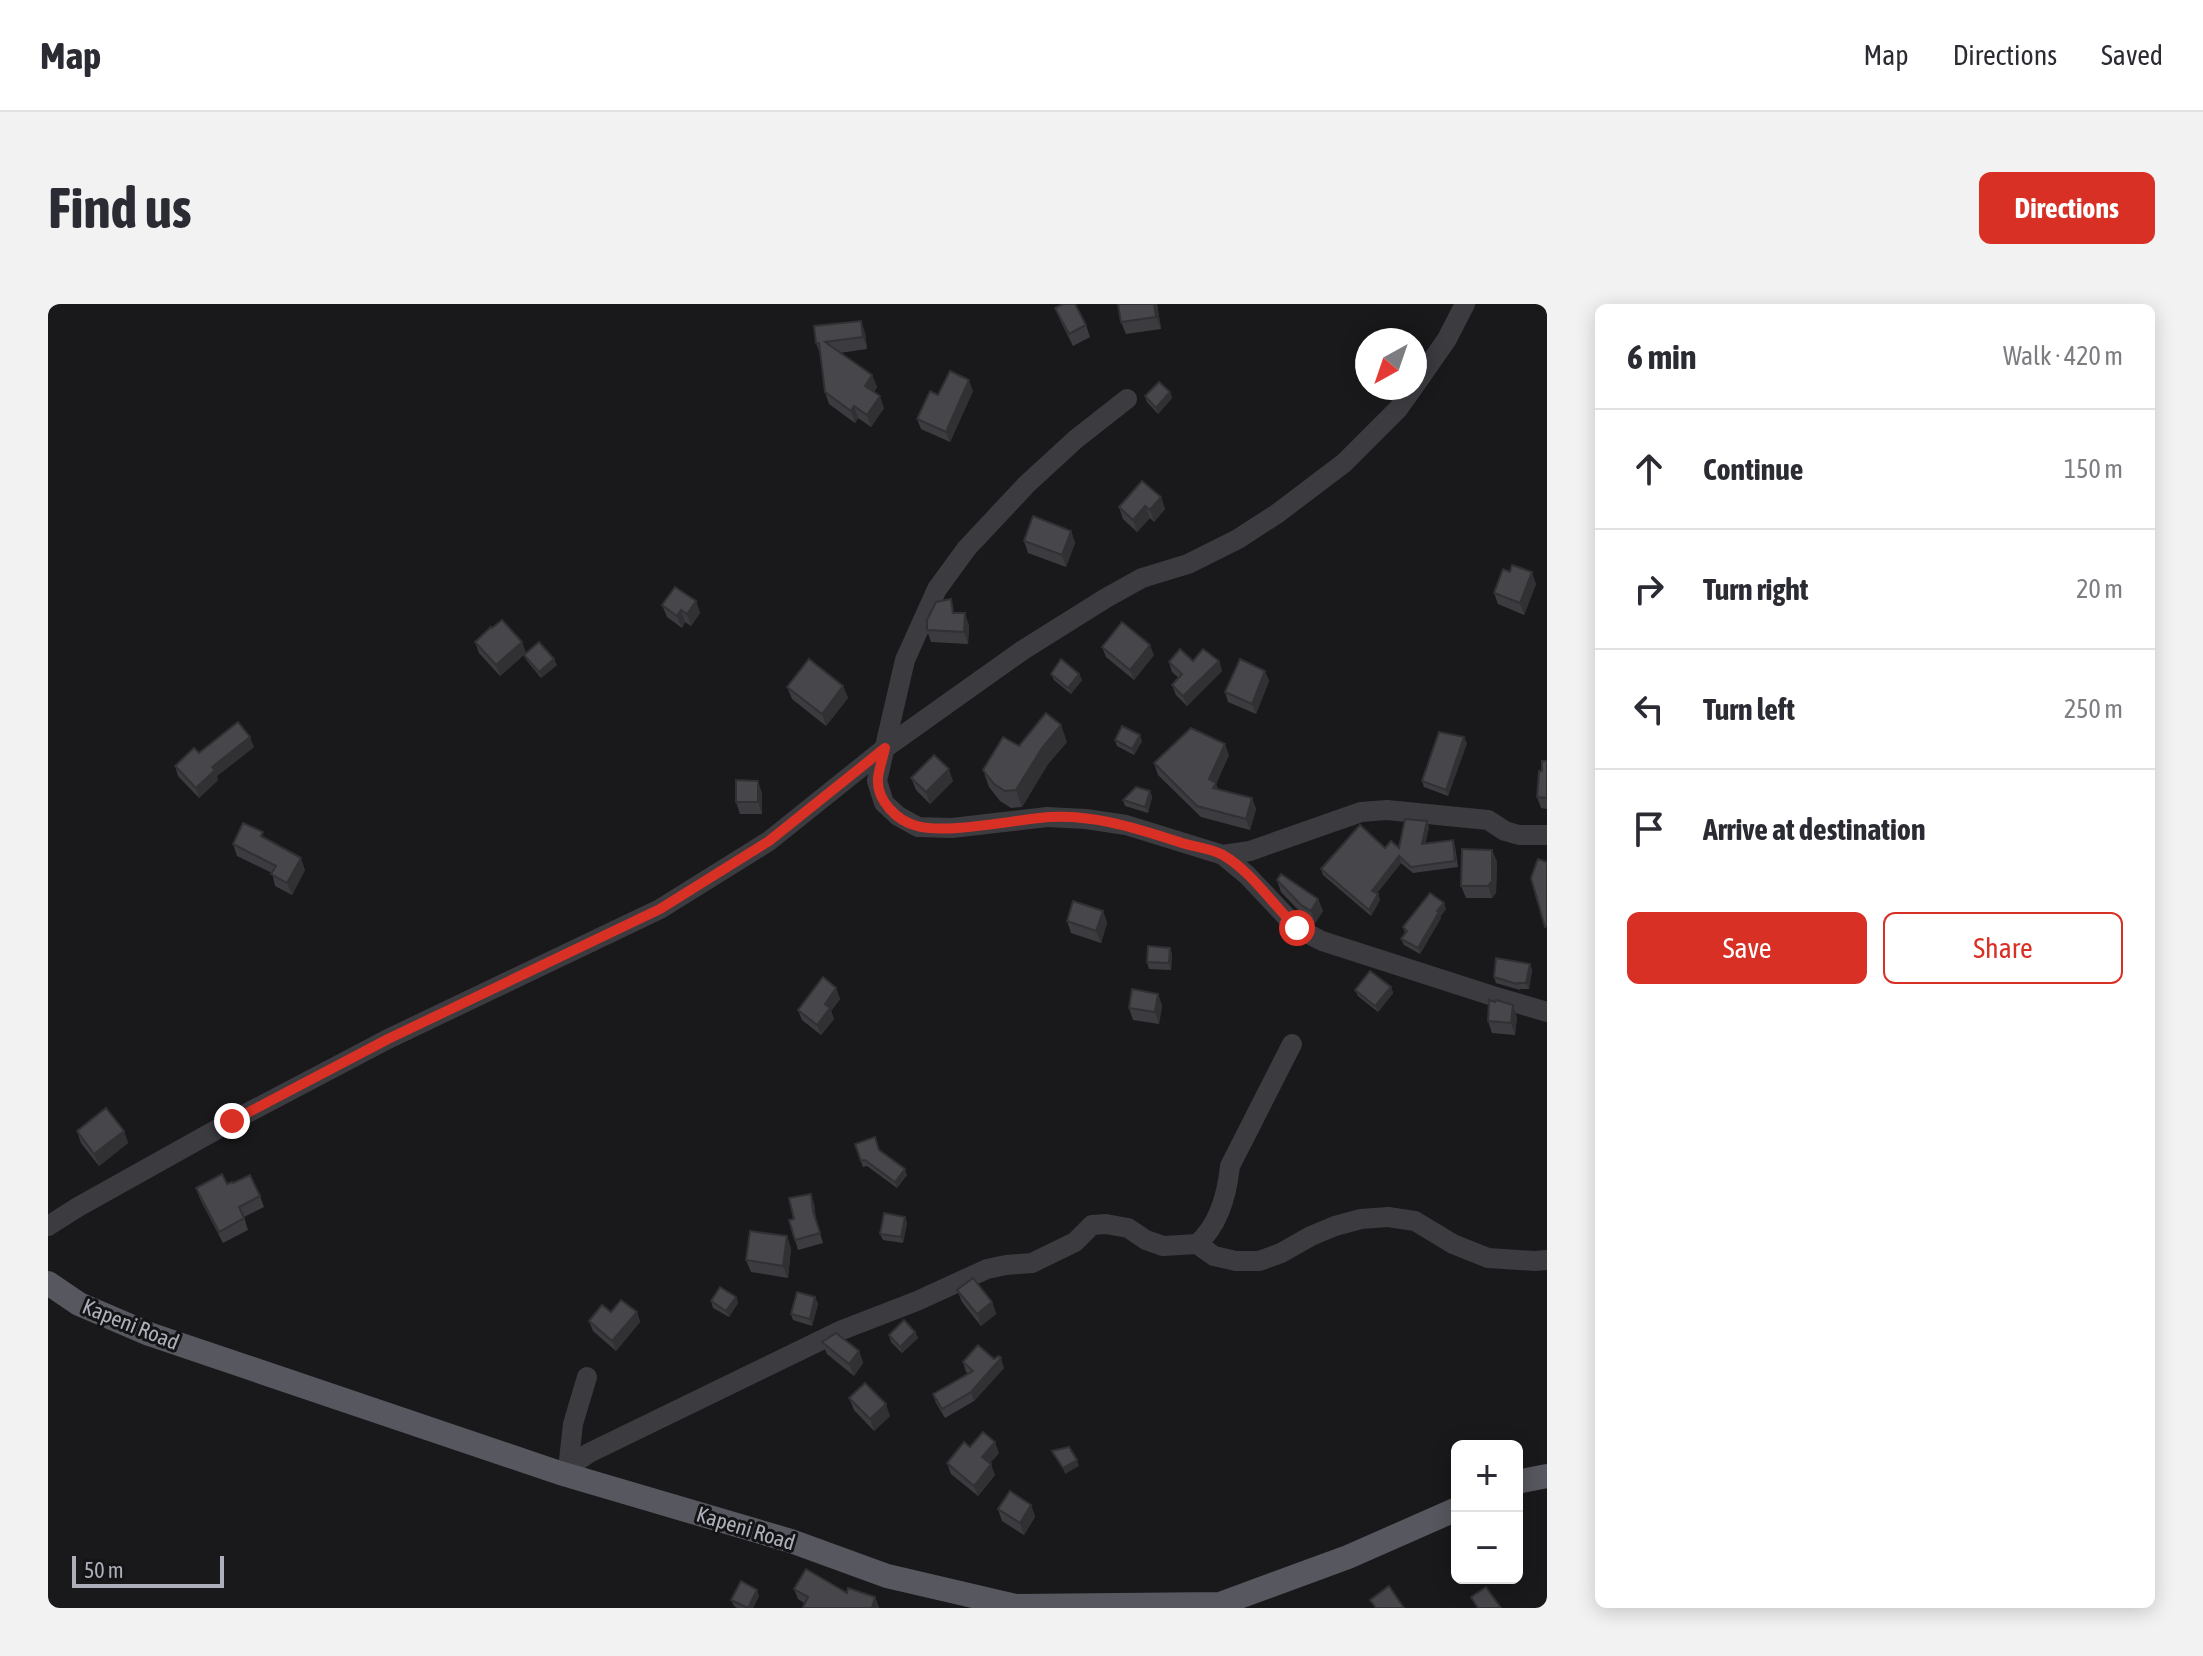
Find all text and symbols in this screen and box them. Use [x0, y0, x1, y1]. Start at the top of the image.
text: Map [40, 34, 101, 77]
text: Map [1864, 39, 1909, 71]
text: Directions [1953, 39, 2057, 71]
text: Saved [2101, 39, 2163, 71]
button: Directions [1979, 172, 2155, 244]
text: Find us [48, 176, 192, 240]
north arrow [1355, 328, 1427, 400]
text: 6 min [1627, 337, 1696, 376]
text: Walk · 420 m [2003, 341, 2123, 371]
icon: ahead [1627, 447, 1671, 491]
text: Continue [1703, 452, 1803, 486]
text: 150 m [2064, 454, 2123, 484]
icon: right [1627, 567, 1671, 611]
text: Turn right [1703, 572, 1809, 606]
text: 20 m [2076, 574, 2123, 604]
icon: left [1627, 687, 1671, 731]
text: Turn left [1703, 692, 1795, 726]
text: 250 m [2064, 694, 2123, 724]
icon: arrive [1627, 807, 1671, 851]
text: Arrive at destination [1703, 812, 1925, 846]
route start [1279, 910, 1315, 946]
button: Save [1627, 912, 1867, 984]
button: Share [1883, 912, 2123, 984]
route end [214, 1103, 250, 1139]
street label: Kapeni Road [79, 1293, 183, 1355]
map controls [1451, 1440, 1523, 1584]
button: + [1451, 1440, 1523, 1512]
street label: Kapeni Road [694, 1501, 798, 1555]
button: − [1451, 1512, 1523, 1584]
scale bar [72, 1552, 224, 1588]
text: 50 m [84, 1557, 124, 1583]

